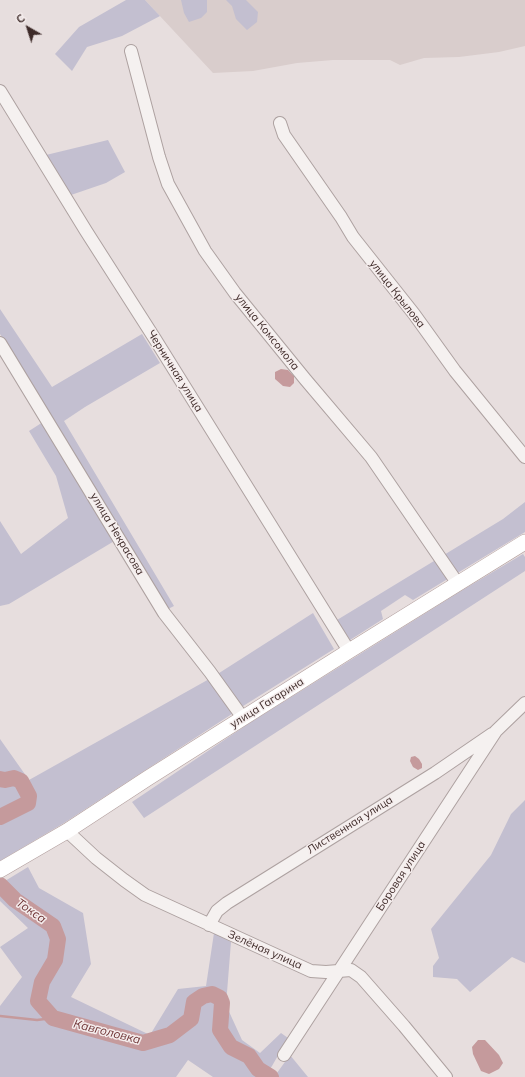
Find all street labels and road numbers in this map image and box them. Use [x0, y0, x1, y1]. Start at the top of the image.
street label: улица Крылова [366, 257, 428, 331]
street label: улица Комсомола [232, 291, 302, 373]
street label: Черничная улица [145, 328, 205, 414]
street label: улица Некрасова [87, 490, 147, 578]
street label: улица Гагарина [228, 675, 306, 731]
street label: Лиственная улица [305, 793, 395, 857]
street label: Боровая улица [373, 839, 429, 913]
street label: Зелёная улица [226, 928, 304, 972]

